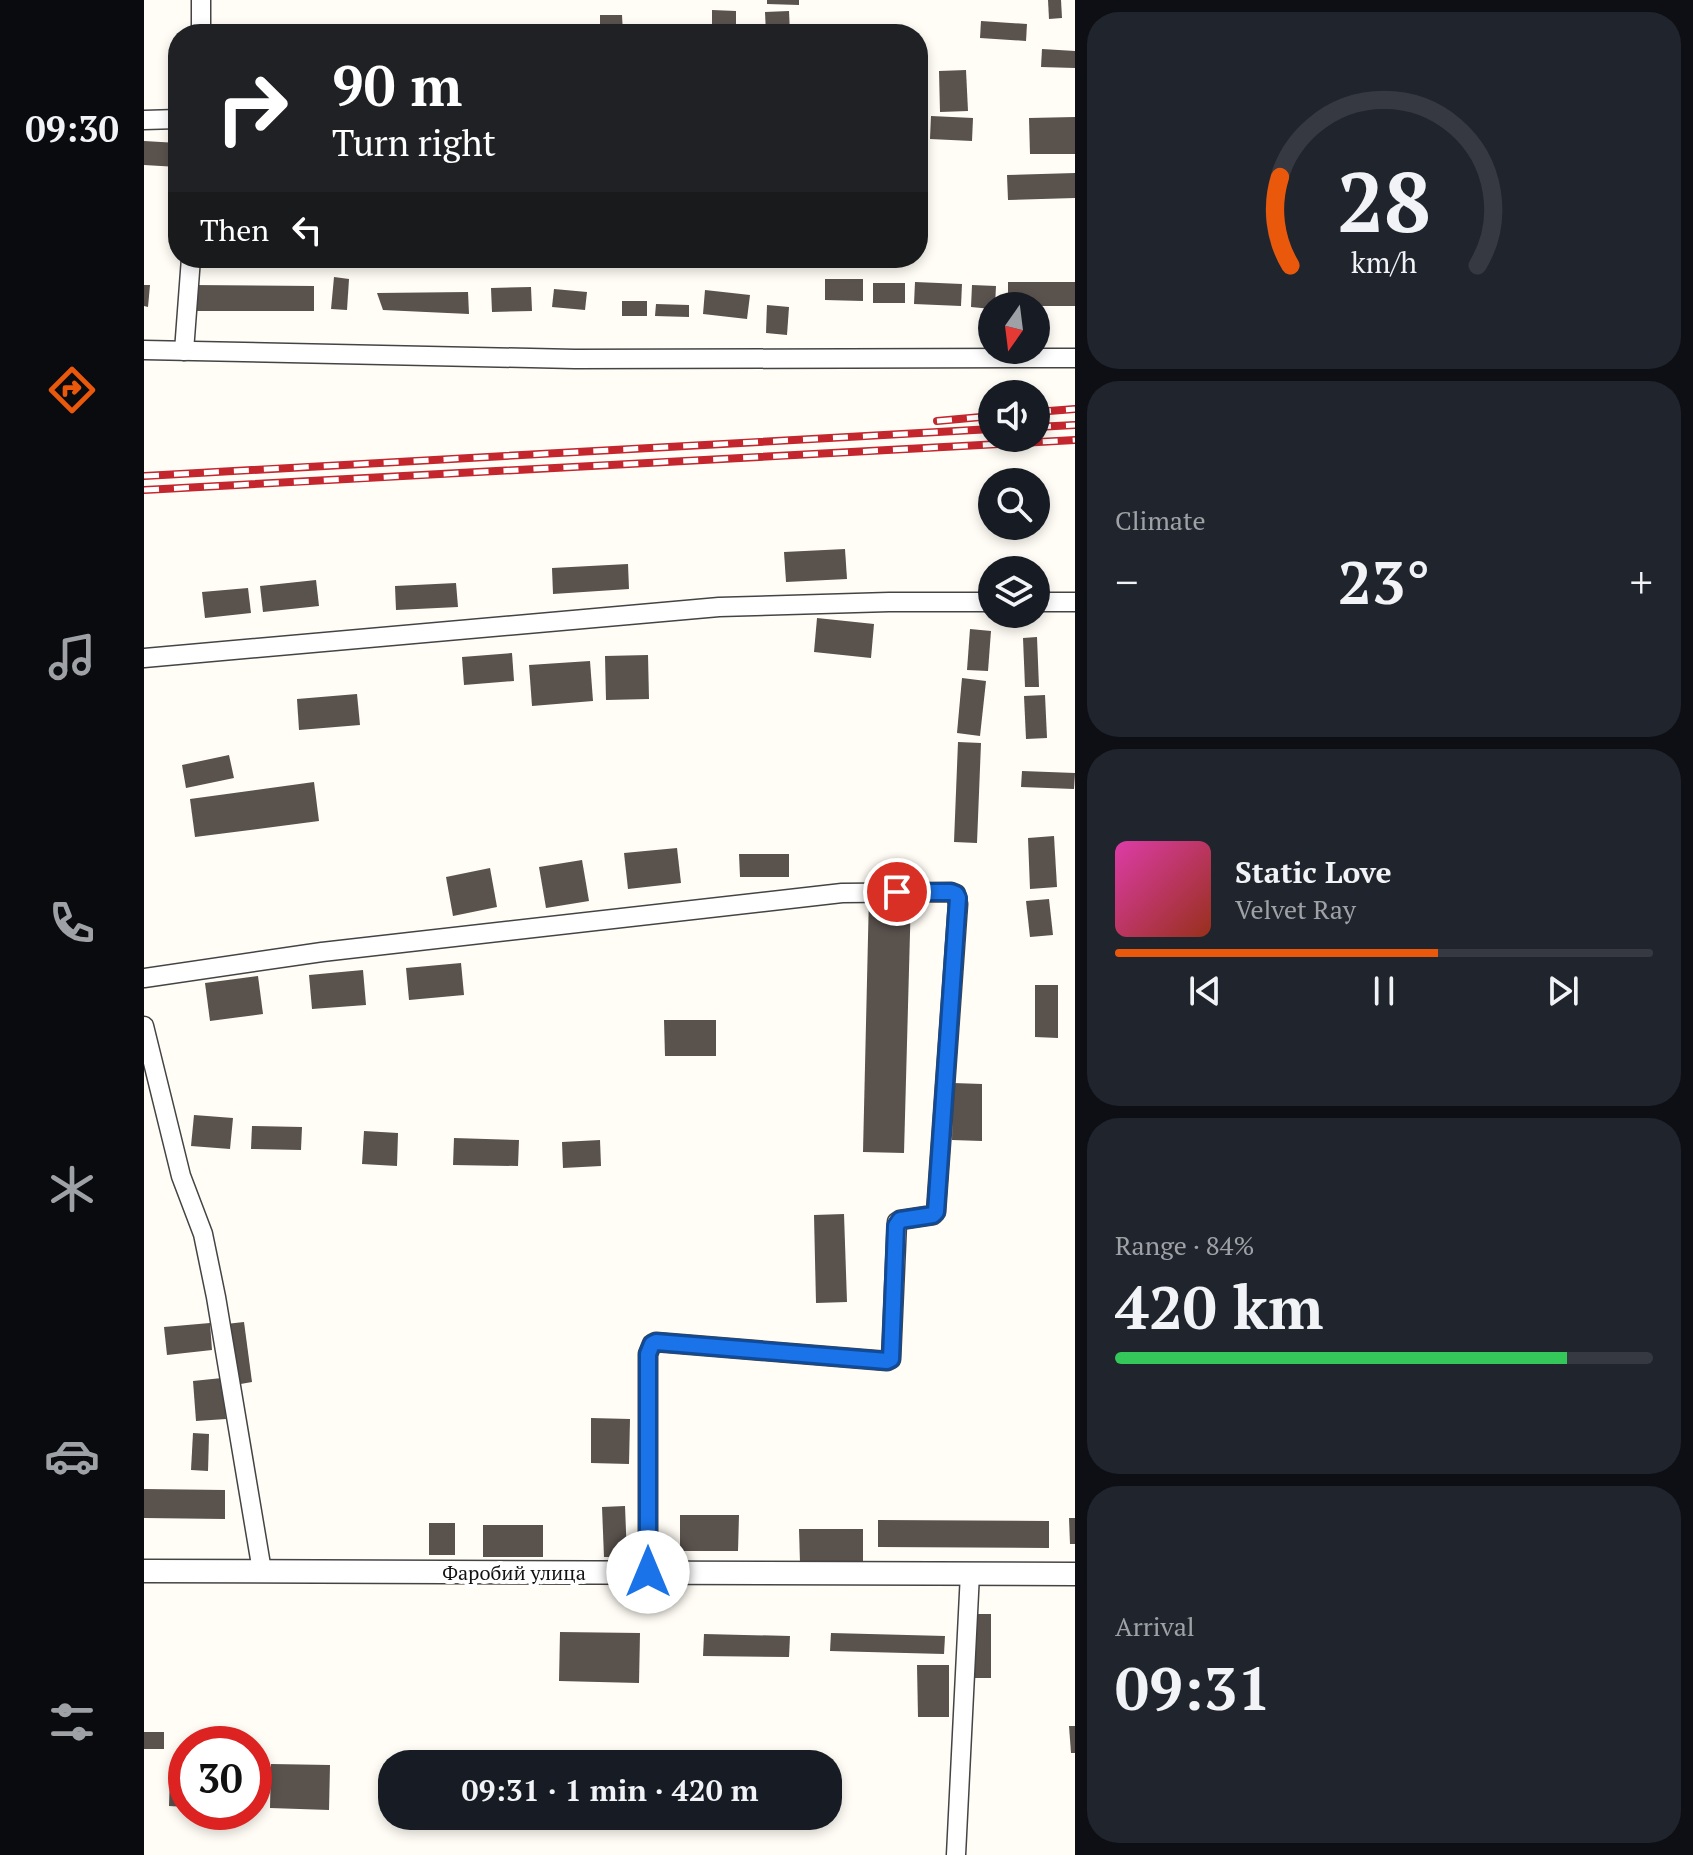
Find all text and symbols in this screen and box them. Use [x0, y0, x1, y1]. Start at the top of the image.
text: 90 m [332, 48, 462, 122]
icon: right [200, 56, 304, 160]
text: 09:30 [25, 105, 119, 152]
text: Turn right [332, 119, 496, 166]
text: 28 [1337, 146, 1431, 256]
icon: left [285, 208, 329, 252]
text: Then [200, 210, 269, 250]
text: km/h [1351, 243, 1417, 281]
north arrow [978, 292, 1050, 364]
map controls [978, 292, 1050, 628]
icon: directions [44, 362, 100, 418]
button: sound [978, 380, 1050, 452]
button: search [978, 468, 1050, 540]
text: Climate [1115, 503, 1206, 537]
text: 23° [1338, 542, 1430, 621]
text: − [1115, 552, 1138, 611]
text: + [1630, 552, 1653, 611]
button: layers [978, 556, 1050, 628]
icon: music [44, 629, 100, 685]
text: Static Love [1235, 852, 1392, 892]
pin [863, 858, 931, 926]
icon: arrive [875, 870, 919, 914]
text: Velvet Ray [1235, 892, 1356, 926]
icon: phone [44, 895, 100, 951]
icon: previous [1183, 969, 1227, 1013]
icon: pause [1362, 969, 1406, 1013]
icon: next [1541, 969, 1585, 1013]
icon: climate [44, 1161, 100, 1217]
text: Range · 84% [1115, 1228, 1254, 1262]
text: 420 km [1115, 1267, 1323, 1346]
icon: car [44, 1428, 100, 1484]
position arrow [606, 1530, 690, 1614]
street label: Фаробий улица [442, 1559, 586, 1586]
text: Arrival [1115, 1609, 1195, 1643]
text: 09:31 [1115, 1648, 1271, 1727]
icon: filters [44, 1694, 100, 1750]
speed limit sign: 30 [168, 1726, 272, 1830]
text: 09:31 · 1 min · 420 m [462, 1770, 758, 1810]

